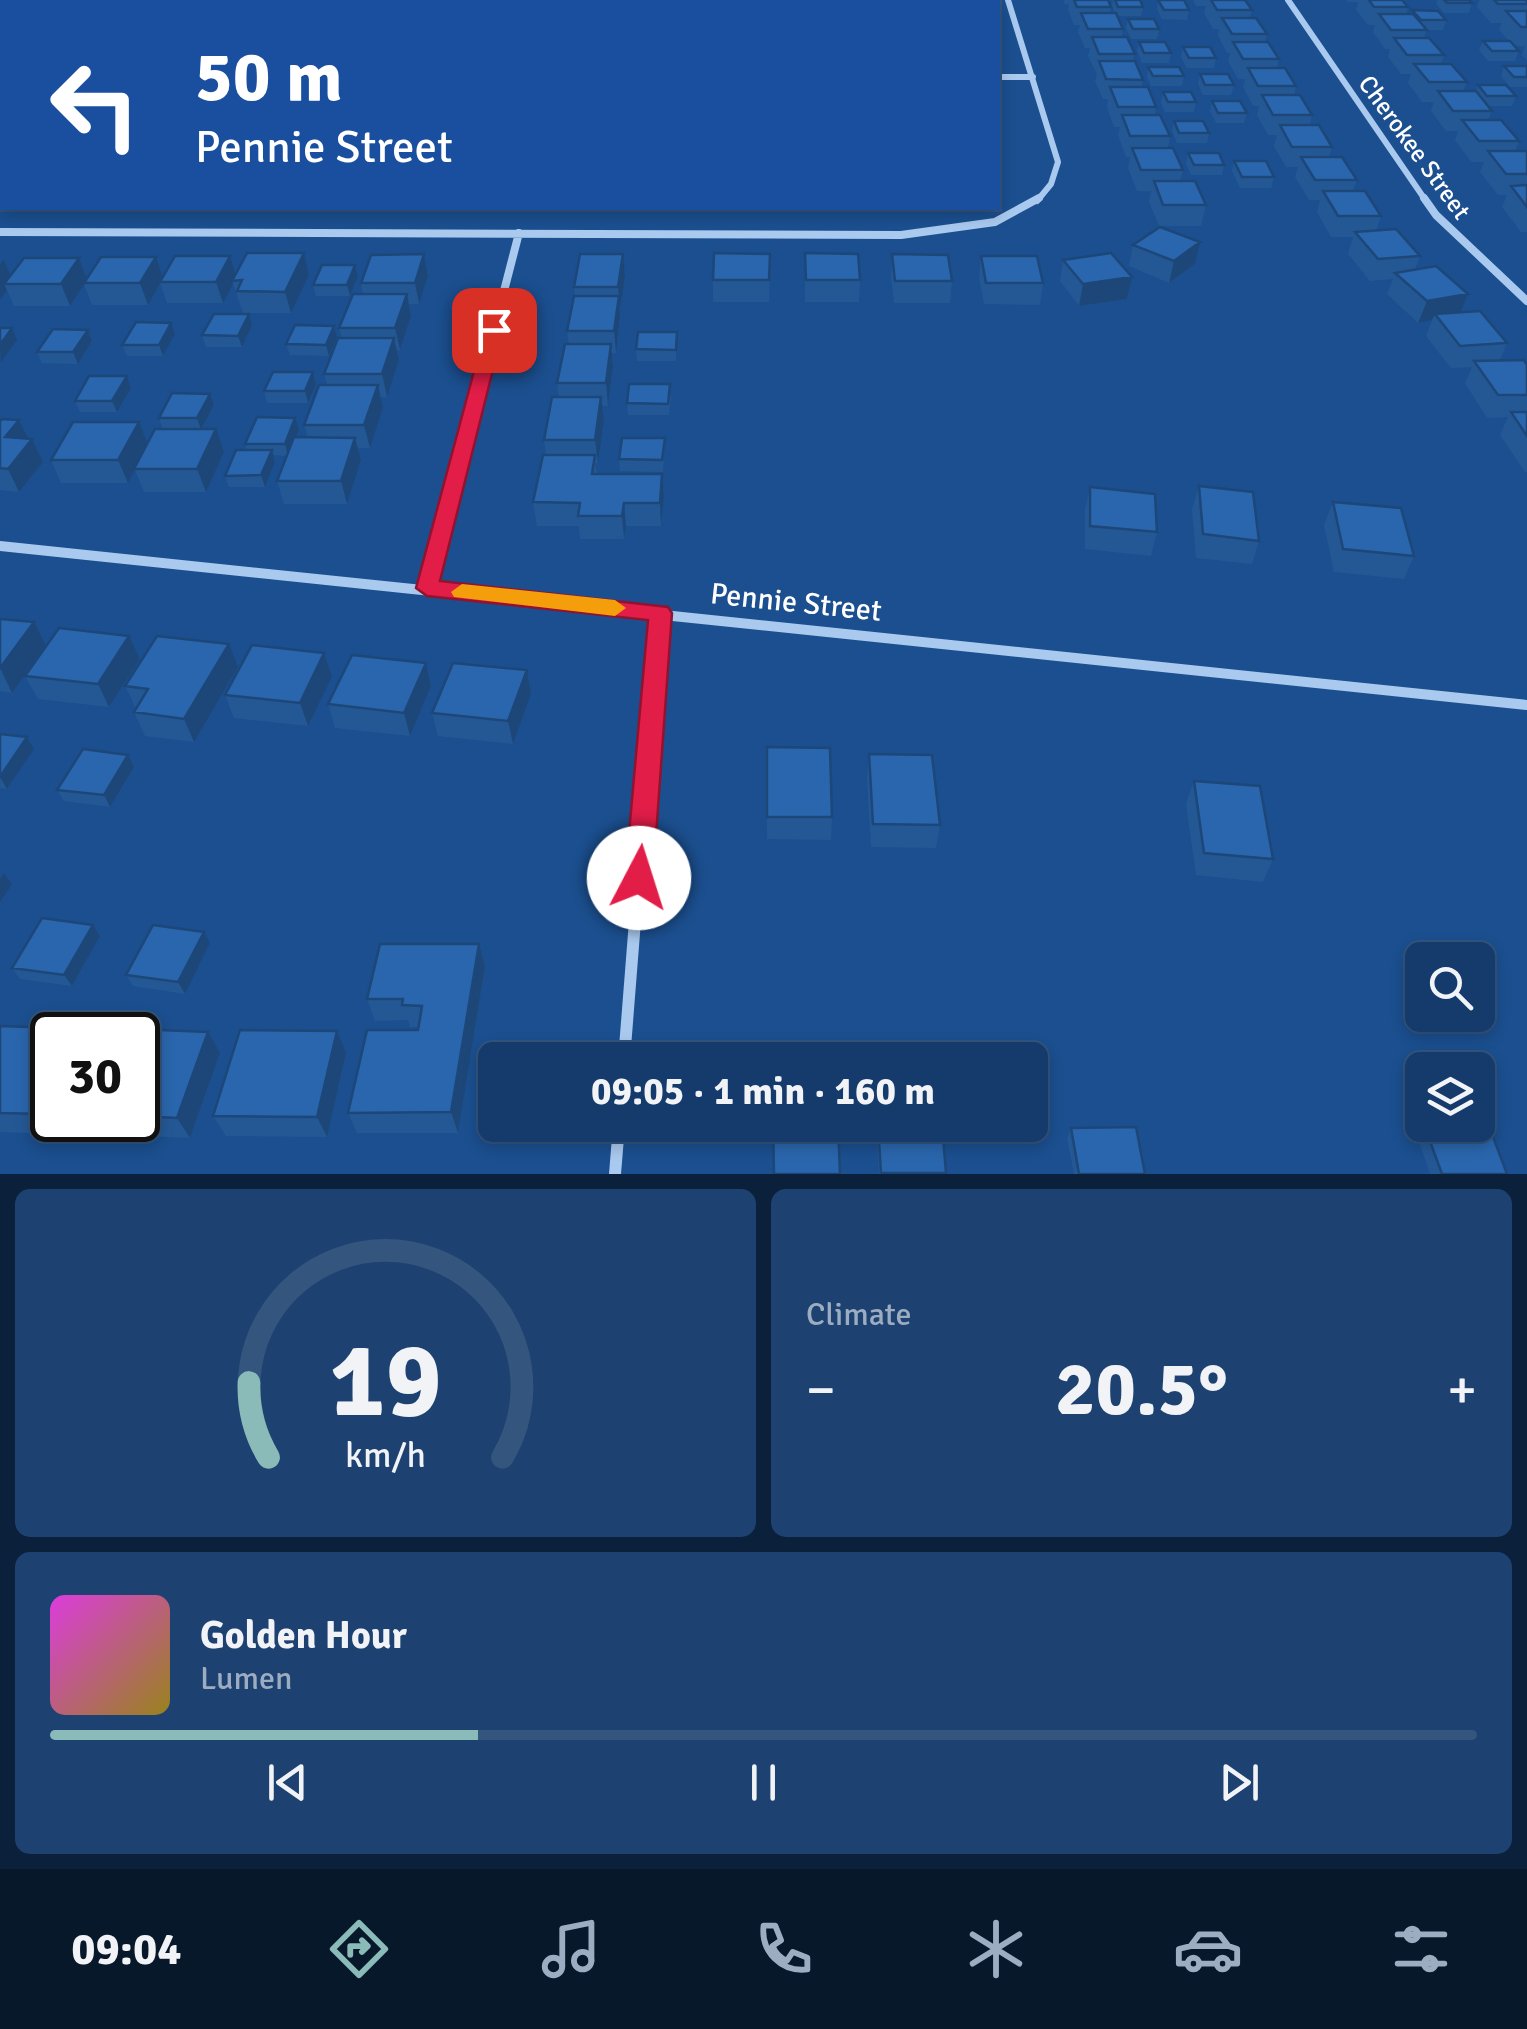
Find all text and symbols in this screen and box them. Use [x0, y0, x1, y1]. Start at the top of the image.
text: 50 m [195, 34, 343, 120]
icon: left [30, 40, 160, 170]
street label: Cherokee Street [1352, 69, 1477, 226]
text: Pennie Street [195, 120, 453, 175]
pin [452, 288, 537, 373]
icon: arrive [467, 303, 522, 358]
street label: Pennie Street [709, 575, 883, 630]
position arrow [587, 826, 691, 930]
map controls [1405, 942, 1495, 1142]
button: search [1405, 942, 1495, 1032]
speed limit sign: 30 [30, 1012, 160, 1142]
button: layers [1405, 1052, 1495, 1142]
text: 09:05 · 1 min · 160 m [591, 1068, 935, 1115]
text: Climate [806, 1295, 912, 1334]
text: 19 [329, 1317, 442, 1445]
text: 20.5° [1055, 1343, 1228, 1436]
text: − [806, 1356, 836, 1424]
text: + [1447, 1356, 1477, 1424]
text: km/h [345, 1433, 426, 1477]
text: Golden Hour [200, 1612, 407, 1659]
text: Lumen [200, 1659, 292, 1698]
icon: previous [260, 1755, 315, 1810]
icon: pause [736, 1755, 791, 1810]
icon: next [1212, 1755, 1267, 1810]
icon: directions [324, 1914, 394, 1984]
icon: music [536, 1914, 606, 1984]
icon: phone [749, 1914, 819, 1984]
icon: climate [961, 1914, 1031, 1984]
icon: car [1173, 1914, 1243, 1984]
icon: filters [1386, 1914, 1456, 1984]
text: 09:04 [71, 1922, 182, 1977]

